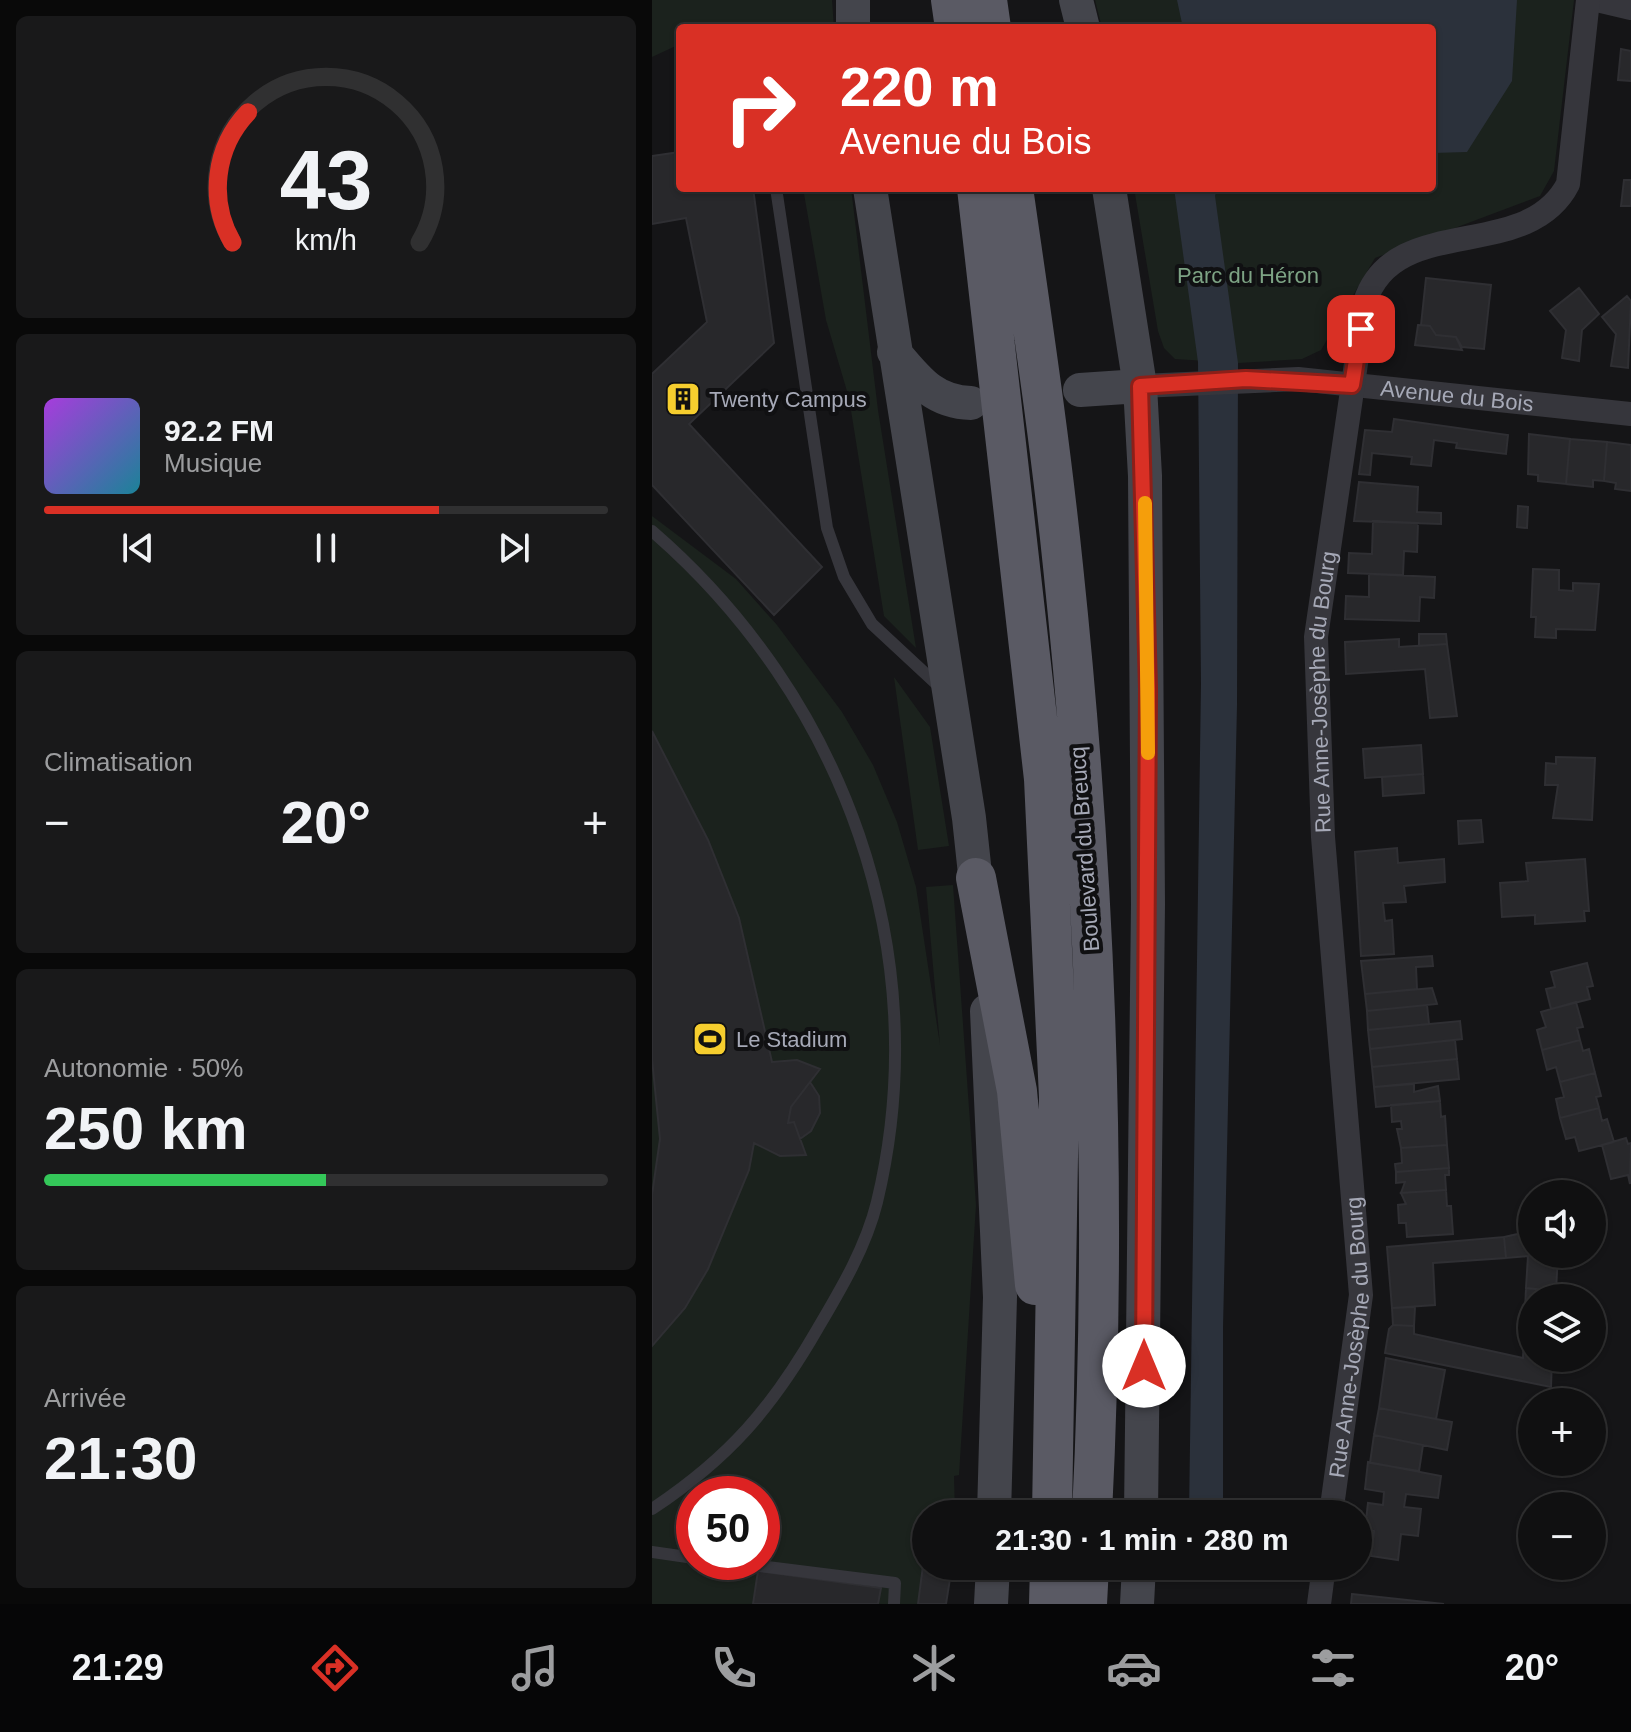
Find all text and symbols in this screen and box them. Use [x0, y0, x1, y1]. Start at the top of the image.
text: 220 m [840, 55, 999, 118]
icon: right [708, 56, 812, 160]
text: Avenue du Bois [840, 121, 1092, 162]
text: 43 [280, 133, 372, 226]
text: km/h [295, 224, 357, 256]
park label: Parc du Héron [1177, 263, 1319, 288]
pin [1327, 295, 1395, 363]
icon: arrive [1339, 307, 1383, 351]
street label: Avenue du Bois [1379, 376, 1535, 417]
building icon: Twenty Campus [664, 380, 702, 418]
place label: Twenty Campus [709, 387, 867, 412]
text: 92.2 FM [164, 414, 274, 447]
text: Musique [164, 448, 262, 478]
icon: previous [116, 526, 160, 570]
icon: pause [304, 526, 348, 570]
icon: next [492, 526, 536, 570]
street label: Rue Anne-Josèphe du Bourg [1304, 550, 1341, 833]
street label: Boulevard du Breucq [1065, 746, 1104, 952]
text: Climatisation [44, 747, 193, 777]
text: 20° [281, 789, 371, 856]
text: − [44, 798, 70, 847]
text: + [582, 798, 608, 847]
sports icon: Le Stadium [691, 1020, 729, 1058]
place label: Le Stadium [736, 1027, 847, 1052]
text: Autonomie · 50% [44, 1053, 243, 1083]
text: 250 km [44, 1095, 248, 1162]
map controls [1518, 1180, 1606, 1580]
button: sound [1518, 1180, 1606, 1268]
street label: Rue Anne-Josèphe du Bourg [1324, 1196, 1374, 1480]
button: layers [1518, 1284, 1606, 1372]
position arrow [1102, 1324, 1186, 1408]
text: Arrivée [44, 1383, 126, 1413]
button: + [1518, 1388, 1606, 1476]
text: 21:30 [44, 1425, 197, 1492]
speed limit sign: 50 [676, 1476, 780, 1580]
button: − [1518, 1492, 1606, 1580]
text: 21:30 · 1 min · 280 m [995, 1523, 1289, 1556]
icon: directions [307, 1640, 363, 1696]
icon: music [507, 1640, 563, 1696]
icon: phone [706, 1640, 762, 1696]
icon: climate [906, 1640, 962, 1696]
icon: car [1106, 1640, 1162, 1696]
icon: filters [1305, 1640, 1361, 1696]
text: 21:29 [72, 1647, 164, 1688]
text: 20° [1505, 1647, 1559, 1688]

